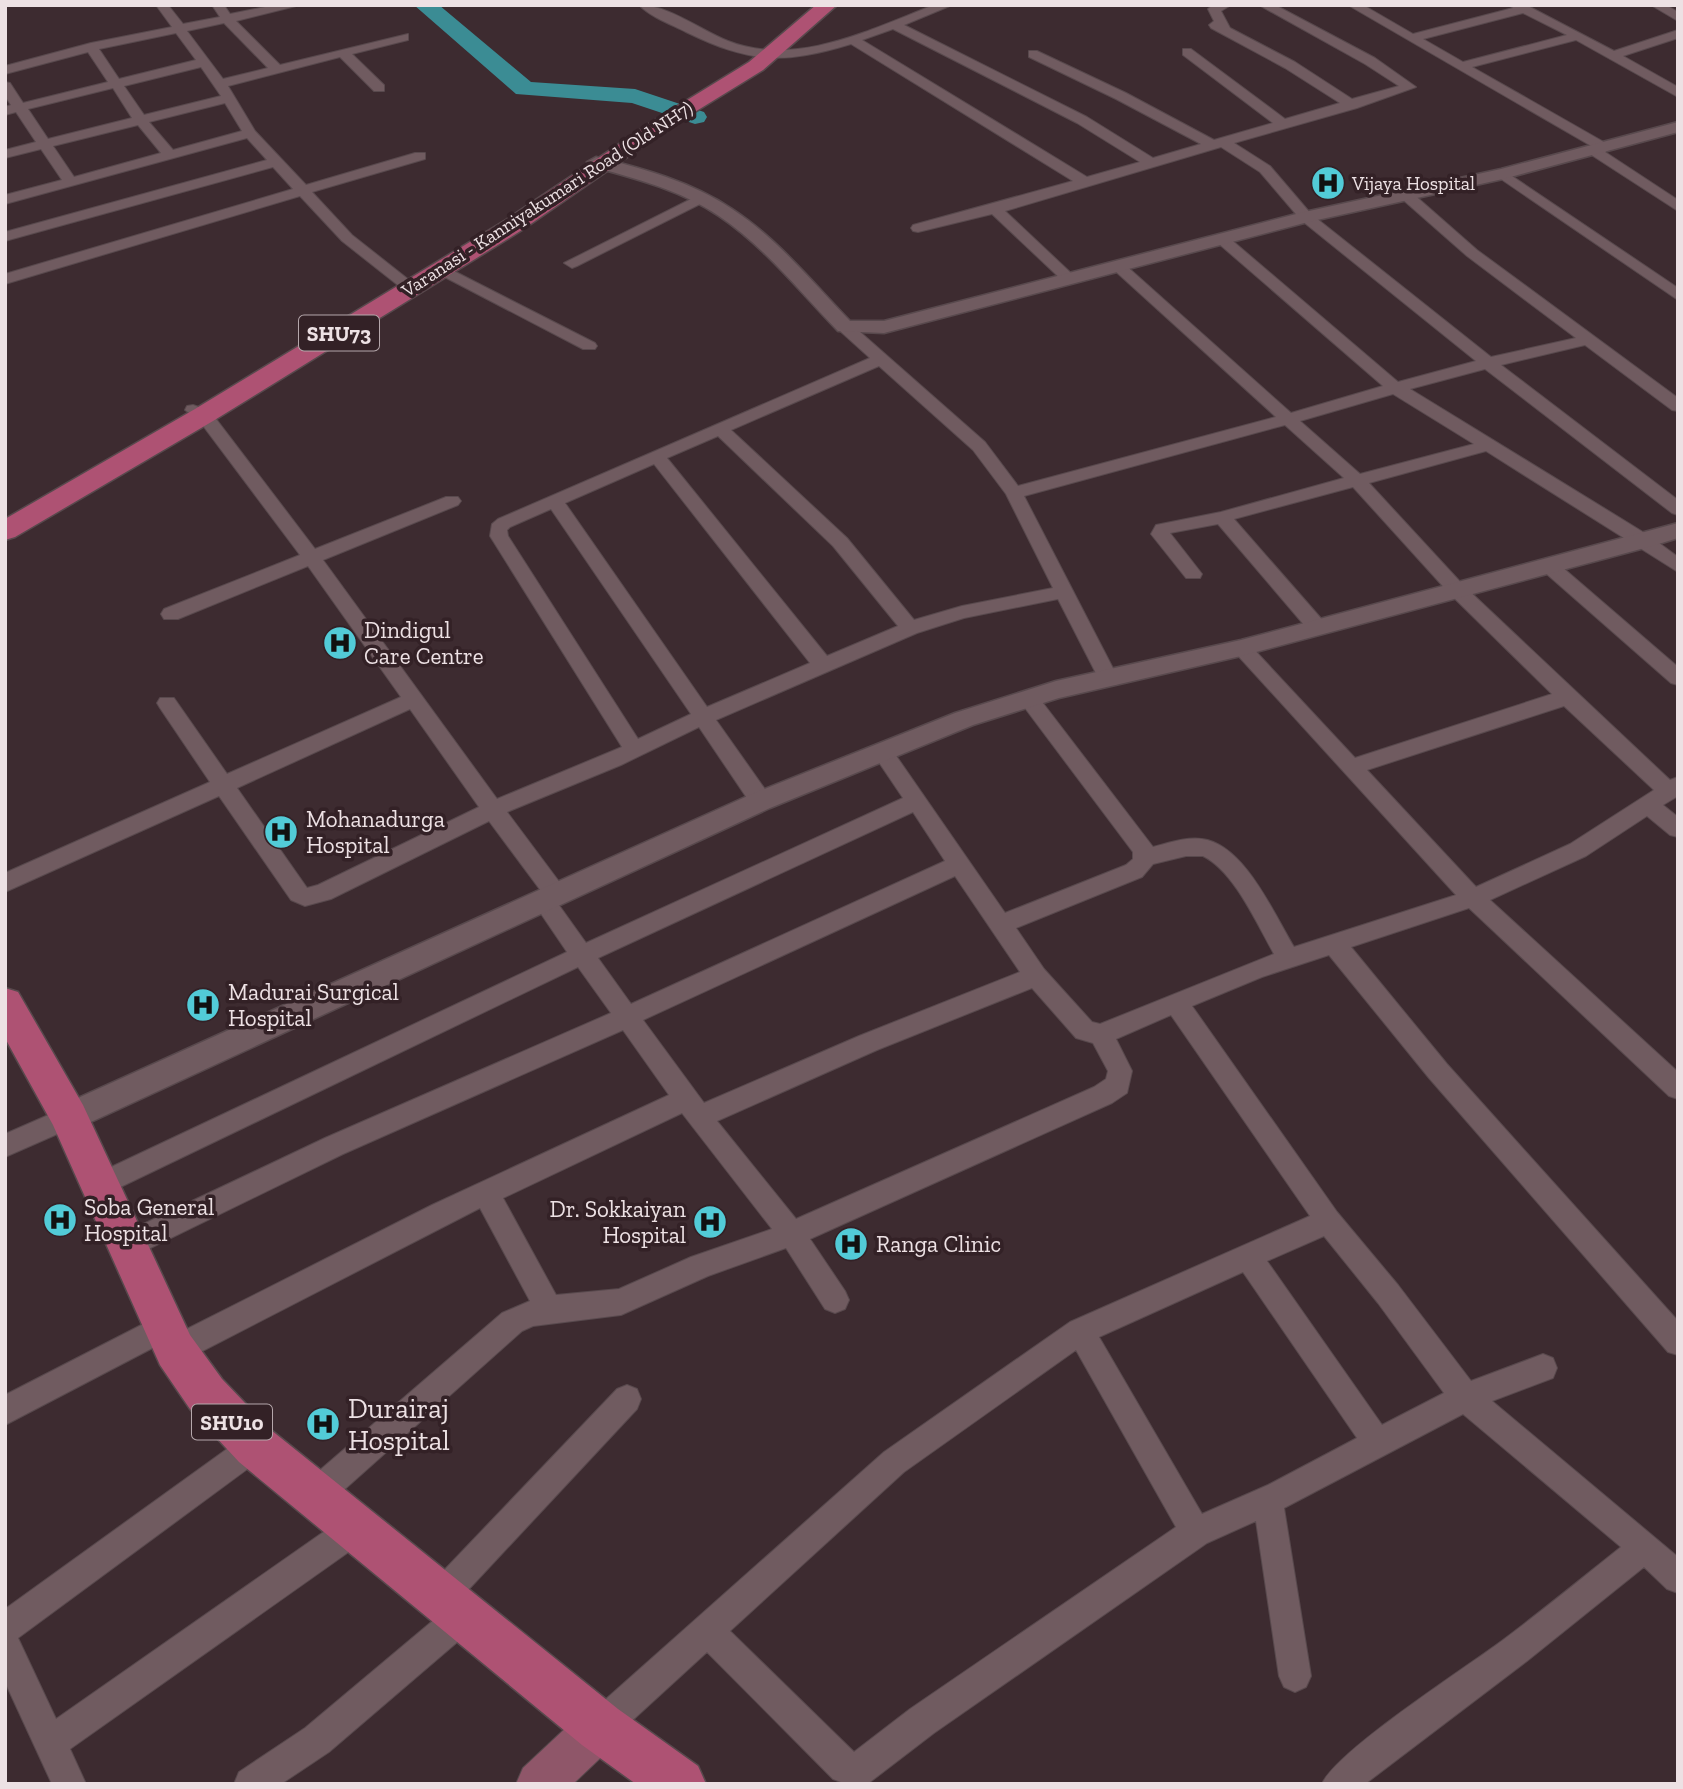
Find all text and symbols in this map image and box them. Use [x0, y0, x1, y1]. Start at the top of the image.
street label: Varanasi - Kanniyakumari Road (Old NH7) [396, 96, 697, 302]
hospital icon: Vijaya Hospital [1309, 164, 1347, 202]
place label: Vijaya Hospital [1351, 172, 1475, 195]
road number: SHU73 [299, 316, 379, 350]
place label: Dindigul Care Centre [364, 616, 484, 670]
hospital icon: Dindigul Care Centre [321, 624, 359, 662]
place label: Mohanadurga Hospital [306, 805, 445, 859]
hospital icon: Mohanadurga Hospital [262, 813, 300, 851]
place label: Madurai Surgical Hospital [228, 978, 399, 1032]
hospital icon: Madurai Surgical Hospital [184, 986, 222, 1024]
place label: Soba General Hospital [84, 1193, 214, 1247]
place label: Dr. Sokkaiyan Hospital [550, 1195, 686, 1249]
hospital icon: Soba General Hospital [41, 1201, 79, 1239]
hospital icon: Dr. Sokkaiyan Hospital [691, 1203, 729, 1241]
hospital icon: Ranga Clinic [832, 1225, 870, 1263]
place label: Ranga Clinic [876, 1230, 1001, 1258]
place label: Durairaj Hospital [348, 1392, 450, 1457]
road number: SHU10 [192, 1404, 272, 1440]
hospital icon: Durairaj Hospital [304, 1405, 342, 1443]

